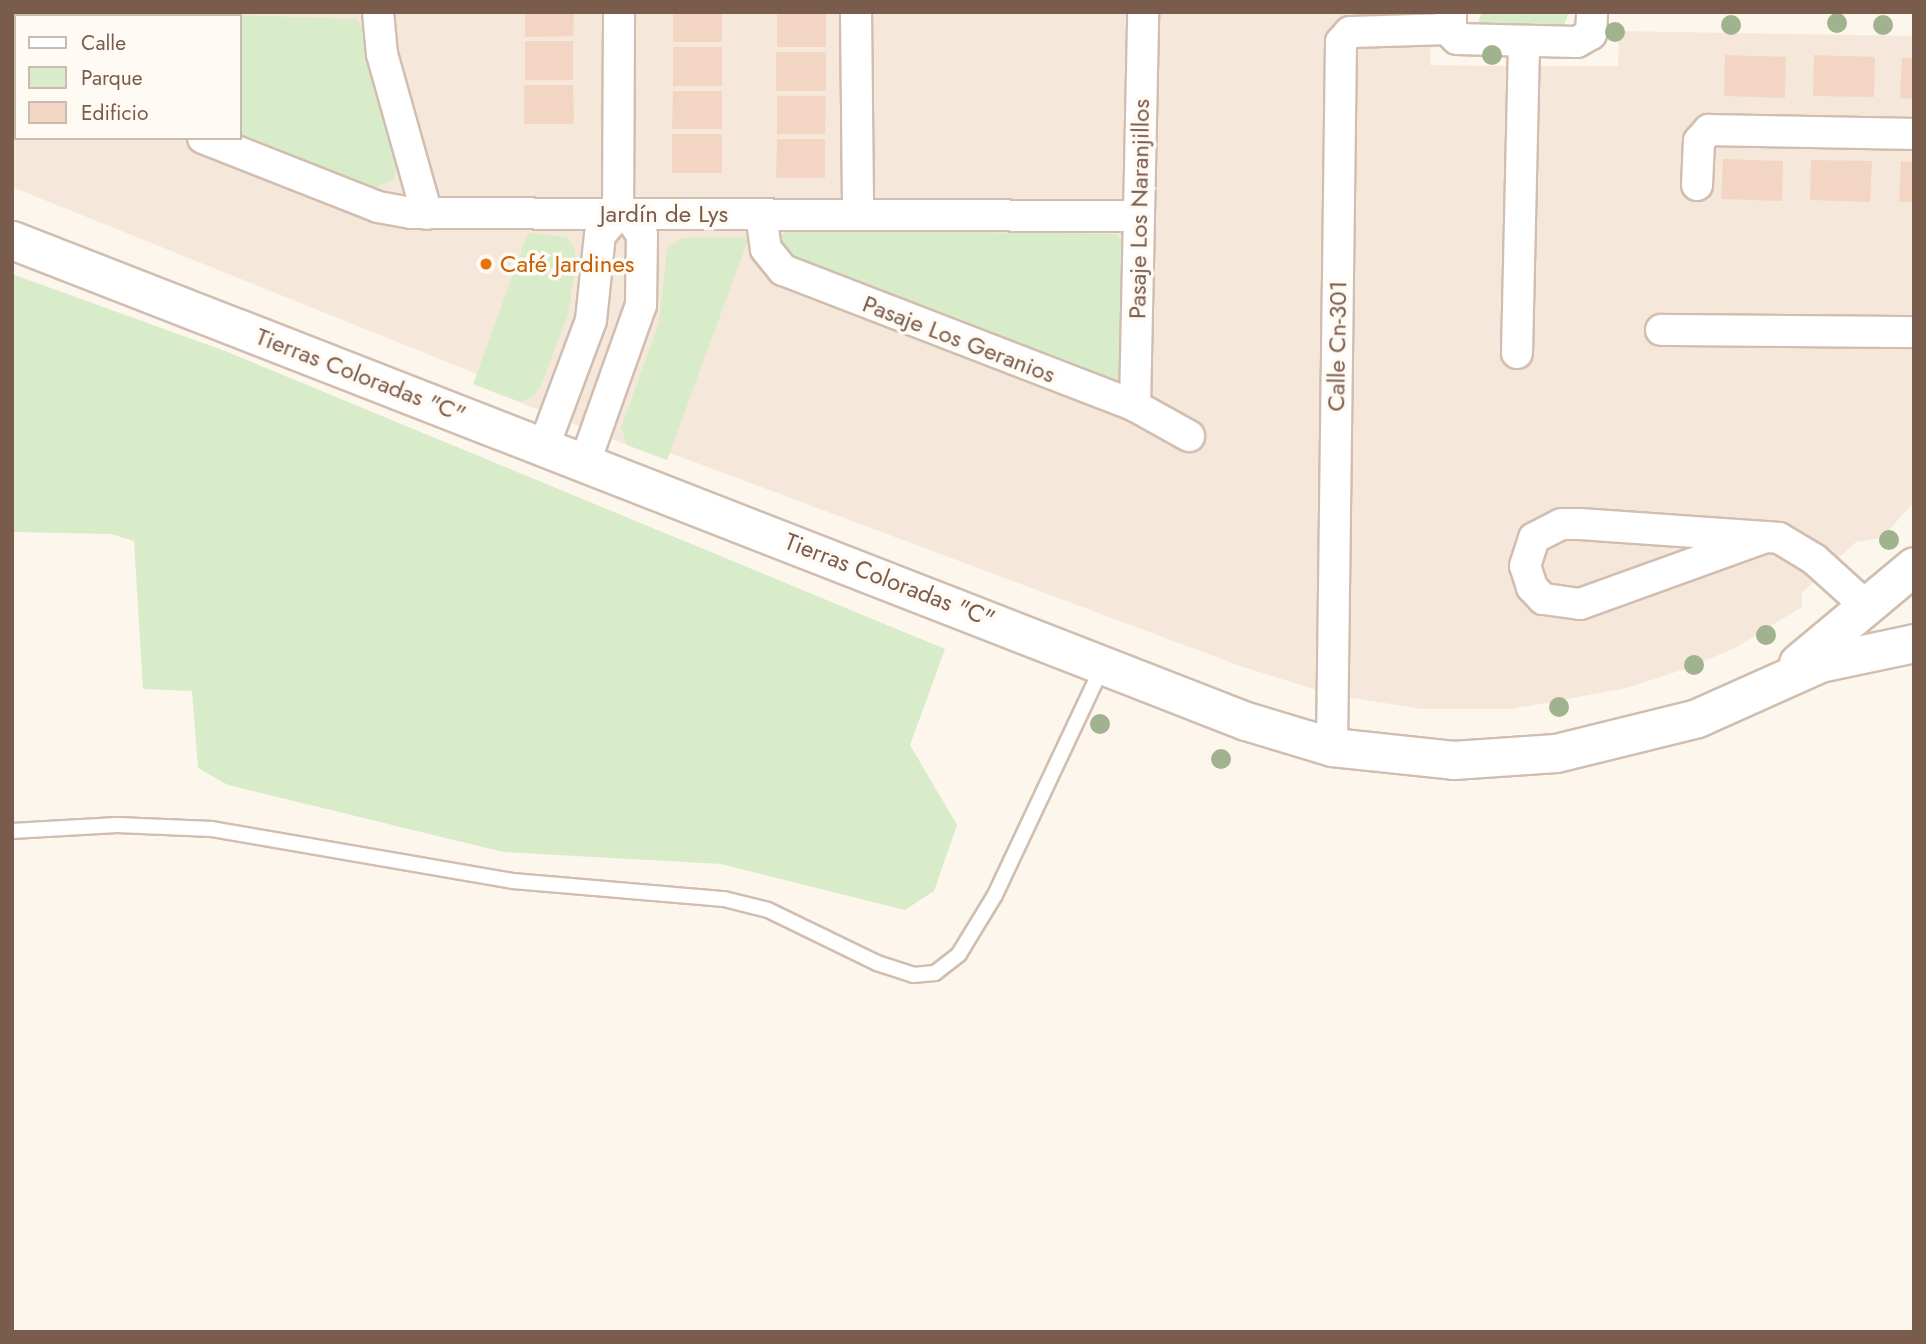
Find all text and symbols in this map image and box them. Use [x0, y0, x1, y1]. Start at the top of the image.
legend [14, 14, 242, 140]
text: Calle [81, 28, 126, 58]
text: Parque [81, 63, 143, 93]
text: Edificio [81, 98, 148, 128]
street label: Pasaje Los Naranjillos [1123, 99, 1155, 319]
street label: Jardín de Lys [600, 200, 728, 228]
place label: Café Jardines [500, 250, 634, 278]
marker: Café Jardines [478, 256, 494, 272]
street label: Calle Cn-301 [1321, 280, 1353, 412]
street label: Pasaje Los Geranios [859, 289, 1059, 389]
street label: Tierras Coloradas "C" [252, 322, 470, 428]
street label: Tierras Coloradas "C" [781, 527, 999, 633]

